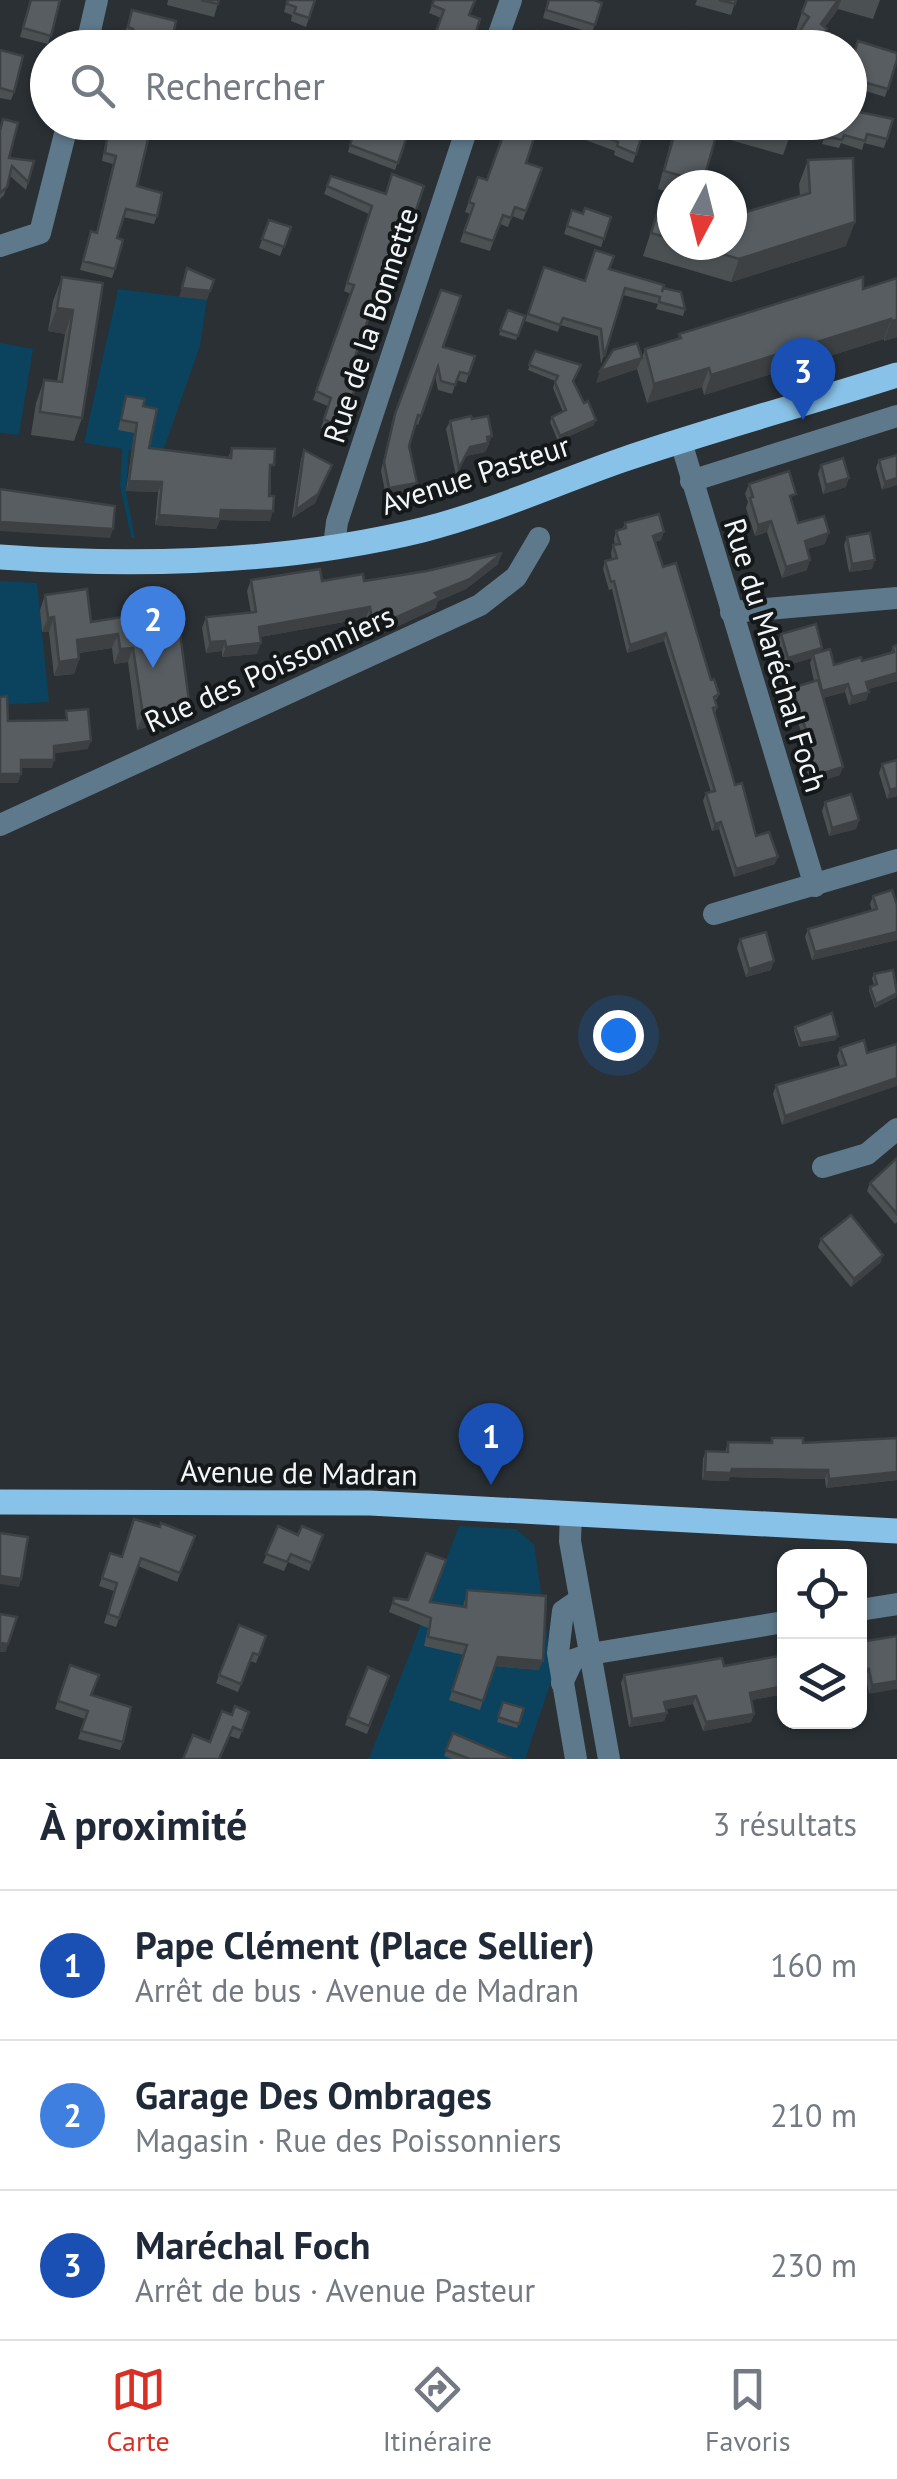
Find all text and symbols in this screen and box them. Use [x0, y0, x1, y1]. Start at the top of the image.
search box [30, 30, 867, 140]
icon: search [65, 58, 120, 113]
text: Rechercher [145, 61, 325, 110]
north arrow [657, 170, 747, 260]
street label: Rue de la Bonnette [314, 203, 426, 447]
pin: 3 [770, 338, 836, 420]
street label: Avenue Pasteur [376, 425, 574, 523]
street label: Rue du Maréchal Foch [716, 513, 836, 797]
pin: 2 [120, 586, 186, 668]
street label: Rue des Poissonniers [138, 595, 400, 741]
your location [593, 1010, 644, 1061]
pin: 1 [458, 1402, 524, 1485]
street label: Avenue de Madran [180, 1450, 418, 1494]
map controls [777, 1549, 867, 1729]
button: locate [777, 1549, 867, 1639]
button: layers [777, 1639, 867, 1729]
text: À proximité [40, 1797, 247, 1852]
text: 3 résultats [713, 1803, 857, 1845]
text: Pape Clément (Place Sellier) [135, 1920, 595, 1969]
text: 1 [63, 1944, 82, 1986]
text: 160 m [770, 1944, 857, 1986]
text: Arrêt de bus · Avenue de Madran [135, 1969, 579, 2011]
text: Garage Des Ombrages [135, 2070, 492, 2119]
text: 2 [63, 2094, 82, 2136]
text: 210 m [770, 2094, 857, 2136]
text: Magasin · Rue des Poissonniers [135, 2119, 561, 2161]
text: Maréchal Foch [135, 2220, 370, 2269]
text: 3 [63, 2244, 82, 2286]
text: 230 m [770, 2244, 857, 2286]
text: Arrêt de bus · Avenue Pasteur [135, 2269, 535, 2311]
tab: Carte [107, 2362, 170, 2459]
tab: Itinéraire [383, 2362, 492, 2459]
tab: Favoris [705, 2362, 790, 2459]

